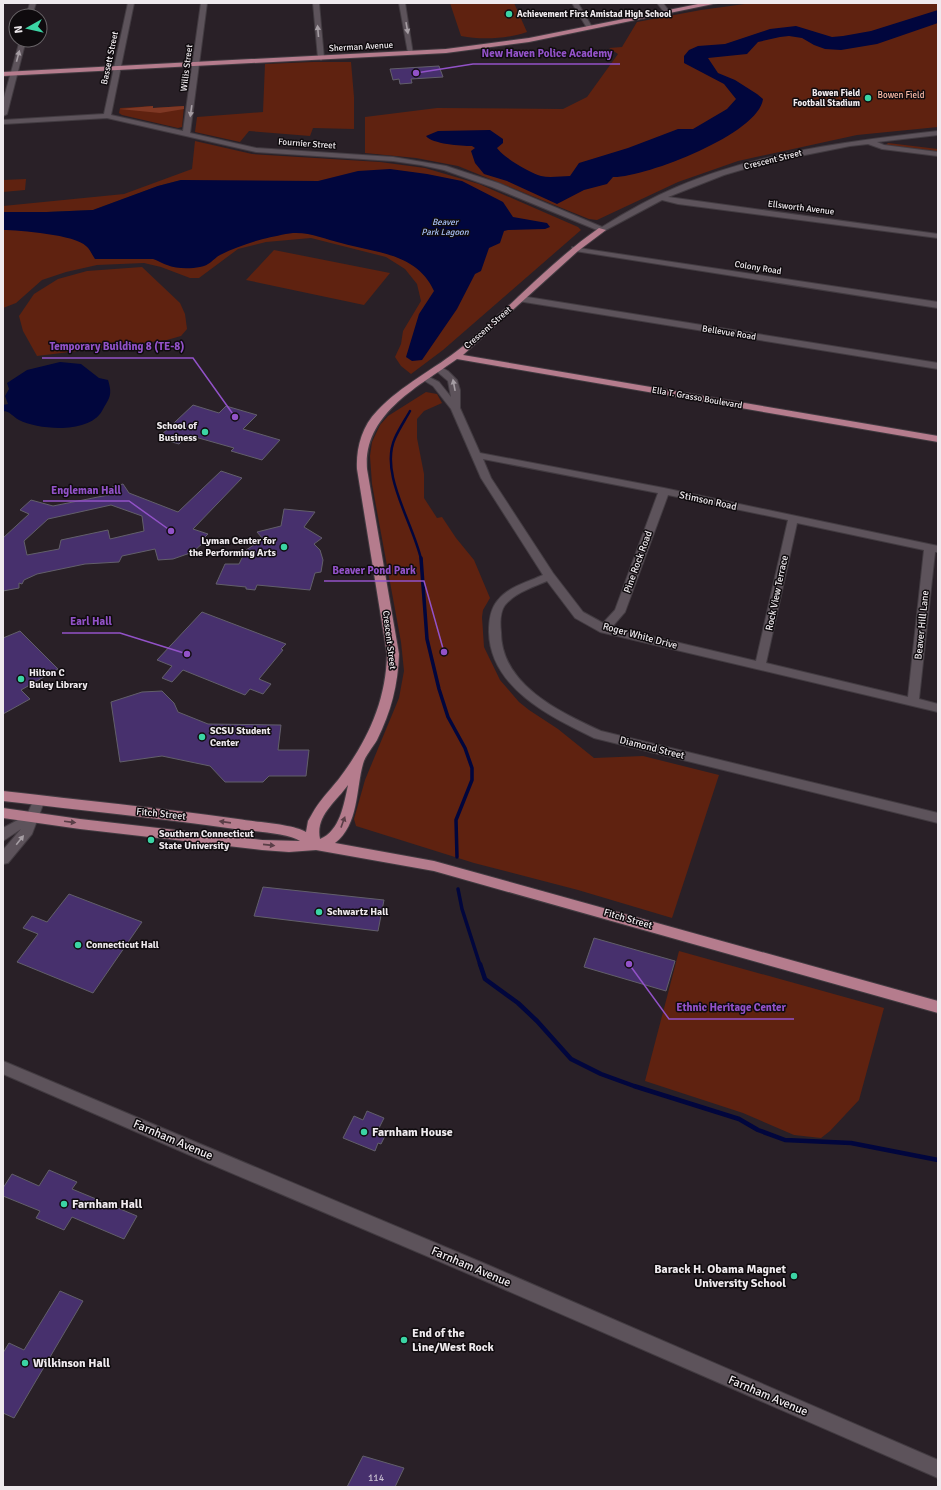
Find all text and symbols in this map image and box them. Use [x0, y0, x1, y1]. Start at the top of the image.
north arrow [8, 8, 48, 48]
marker: Achievement First Amistad High School [504, 9, 514, 19]
place label: Achievement First Amistad High School [517, 9, 672, 20]
one-way arrow [404, 22, 410, 34]
text: N [12, 25, 26, 34]
one-way arrow [315, 25, 322, 37]
street label: Bassett Street [99, 30, 121, 86]
street label: Sherman Avenue [329, 40, 394, 54]
callout: New Haven Police Academy [473, 41, 620, 64]
street label: Willis Street [179, 44, 195, 92]
text: New Haven Police Academy [482, 47, 613, 60]
one-way arrow [16, 50, 22, 63]
place label: Bowen Field Football Stadium [793, 88, 860, 109]
park label: Bowen Field [878, 90, 925, 101]
marker: Bowen Field Football Stadium [863, 93, 873, 103]
one-way arrow [187, 105, 194, 117]
street label: Fournier Street [278, 136, 336, 152]
street label: Crescent Street [743, 148, 803, 172]
street label: Ellsworth Avenue [767, 198, 835, 218]
water label: Beaver Park Lagoon [421, 217, 470, 238]
street label: Colony Road [734, 259, 783, 277]
street label: Crescent Street [462, 304, 514, 352]
street label: Bellevue Road [701, 323, 757, 343]
callout: Temporary Building 8 (TE-8) [42, 335, 193, 358]
text: Temporary Building 8 (TE-8) [50, 340, 184, 353]
one-way arrow [450, 378, 456, 391]
street label: Ella T. Grasso Boulevard [651, 385, 743, 411]
place label: School of Business [157, 420, 198, 444]
marker: School of Business [200, 427, 210, 437]
callout: Engleman Hall [43, 478, 129, 501]
text: Engleman Hall [51, 484, 122, 497]
street label: Stimson Road [678, 489, 738, 513]
street label: Pine Rock Road [621, 529, 655, 595]
place label: Lyman Center for the Performing Arts [188, 535, 277, 559]
marker: Lyman Center for the Performing Arts [279, 542, 289, 552]
street label: Rock View Terrace [763, 554, 791, 632]
callout: Beaver Pond Park [324, 558, 424, 581]
text: Beaver Pond Park [332, 564, 416, 577]
street label: Beaver Hill Lane [912, 590, 932, 660]
callout: Earl Hall [62, 610, 120, 633]
street label: Crescent Street [380, 610, 398, 670]
text: Earl Hall [70, 615, 113, 628]
street label: Roger White Drive [601, 620, 679, 652]
place label: Hilton C Buley Library [29, 667, 87, 691]
marker: Hilton C Buley Library [16, 674, 26, 684]
place label: SCSU Student Center [210, 725, 271, 749]
marker: SCSU Student Center [197, 732, 207, 742]
street label: Diamond Street [618, 734, 686, 762]
street label: Fitch Street [136, 805, 187, 823]
one-way arrow [341, 815, 347, 827]
one-way arrow [64, 819, 76, 826]
one-way arrow [219, 819, 231, 825]
place label: Southern Connecticut State University [159, 828, 254, 852]
one-way arrow [16, 834, 25, 845]
marker: Southern Connecticut State University [146, 835, 156, 845]
one-way arrow [263, 841, 275, 848]
place label: Schwartz Hall [327, 906, 388, 918]
street label: Fitch Street [602, 906, 654, 932]
marker: Schwartz Hall [314, 907, 324, 917]
place label: Connecticut Hall [86, 939, 159, 951]
marker: Connecticut Hall [73, 940, 83, 950]
callout: Ethnic Heritage Center [669, 996, 794, 1019]
text: Ethnic Heritage Center [676, 1001, 786, 1014]
street label: Farnham Avenue [131, 1116, 215, 1164]
place label: Farnham House [372, 1125, 453, 1140]
marker: Farnham House [359, 1127, 369, 1137]
place label: Farnham Hall [72, 1197, 142, 1212]
marker: Farnham Hall [59, 1199, 69, 1209]
street label: Farnham Avenue [429, 1243, 513, 1291]
place label: Barack H. Obama Magnet University School [654, 1262, 786, 1291]
marker: Barack H. Obama Magnet University School [789, 1271, 799, 1281]
place label: End of the Line/West Rock [412, 1326, 495, 1355]
marker: End of the Line/West Rock [399, 1335, 409, 1345]
place label: Wilkinson Hall [33, 1356, 110, 1371]
marker: Wilkinson Hall [20, 1358, 30, 1368]
street label: Farnham Avenue [726, 1372, 810, 1420]
house number: 114 [368, 1472, 385, 1484]

